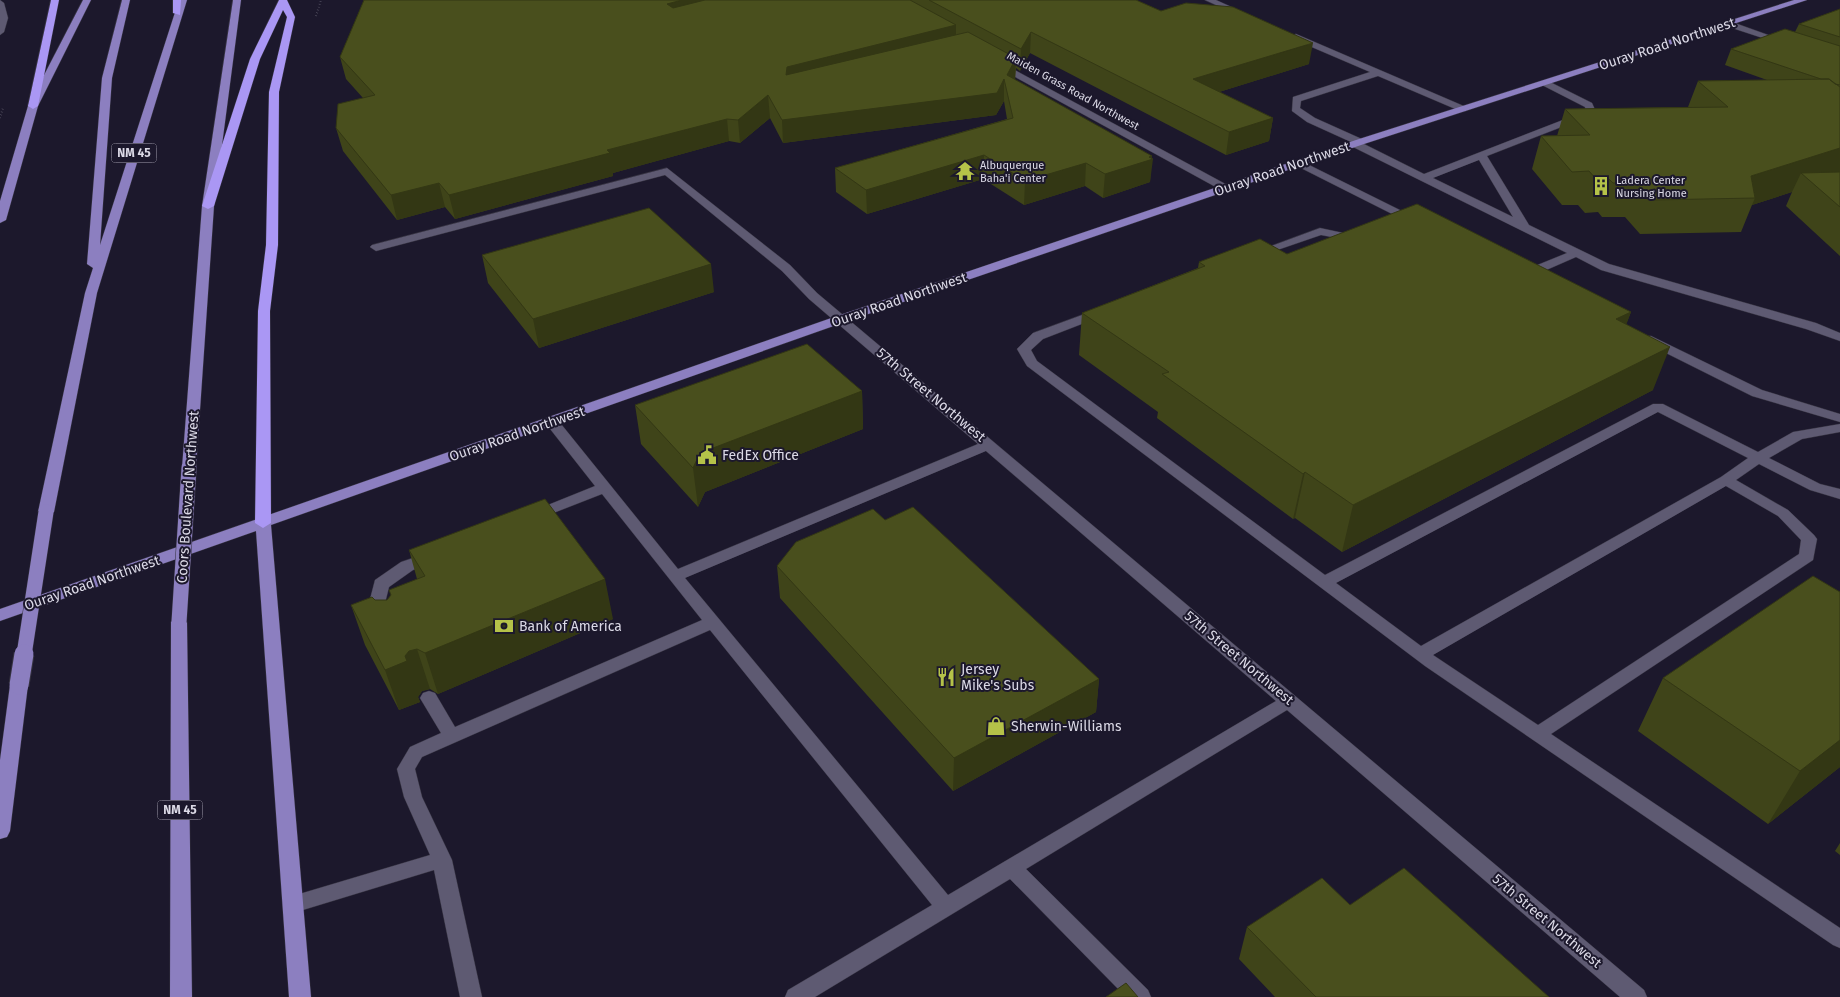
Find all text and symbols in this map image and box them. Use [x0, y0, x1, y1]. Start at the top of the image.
street label: Ouray Road Northwest [1597, 14, 1738, 74]
street label: Maiden Grass Road Northwest [1005, 49, 1141, 133]
street label: Ouray Road Northwest [1212, 137, 1353, 200]
road number: NM 45 [112, 144, 156, 162]
place label: Albuquerque Baha'i Center [980, 159, 1047, 185]
temple icon: Albuquerque Baha'i Center [954, 160, 976, 182]
place label: Ladera Center Nursing Home [1616, 174, 1687, 200]
building icon: Ladera Center Nursing Home [1590, 175, 1612, 197]
street label: Ouray Road Northwest [829, 268, 970, 331]
street label: 57th Street Northwest [873, 344, 990, 446]
street label: Ouray Road Northwest [447, 402, 588, 465]
street label: Coors Boulevard Northwest [173, 409, 203, 584]
public building icon: FedEx Office [696, 444, 718, 466]
place label: FedEx Office [722, 447, 799, 464]
street label: Ouray Road Northwest [22, 551, 163, 614]
street label: 57th Street Northwest [1181, 607, 1298, 709]
bank icon: Bank of America [493, 615, 515, 637]
place label: Bank of America [519, 618, 622, 635]
place label: Jersey Mike's Subs [961, 661, 1035, 694]
restaurant icon: Jersey Mike's Subs [935, 666, 957, 688]
shop icon: Sherwin-Williams [985, 715, 1007, 737]
place label: Sherwin-Williams [1011, 718, 1122, 735]
road number: NM 45 [158, 800, 202, 820]
street label: 57th Street Northwest [1489, 870, 1606, 972]

